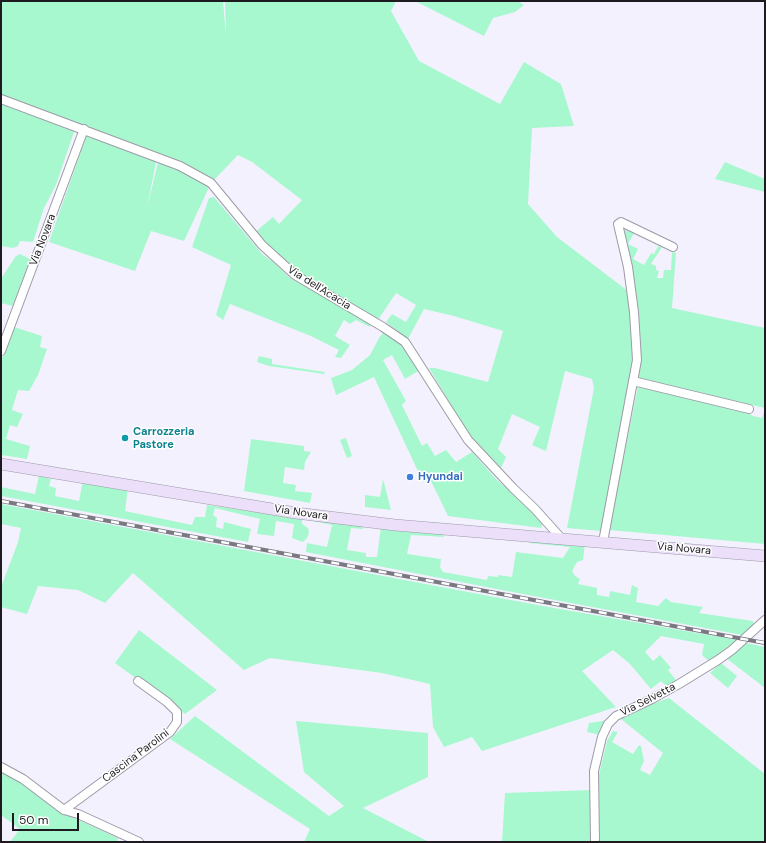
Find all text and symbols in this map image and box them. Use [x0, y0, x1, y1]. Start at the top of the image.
street label: Via Novara [27, 212, 59, 268]
street label: Via dell'Acacia [285, 263, 353, 313]
place label: Carrozzeria Pastore [133, 425, 195, 451]
marker: Carrozzeria Pastore [120, 433, 130, 443]
place label: Hyundai [418, 470, 463, 484]
marker: Hyundai [405, 472, 415, 482]
street label: Via Novara [273, 503, 329, 523]
street label: Via Novara [656, 540, 712, 558]
street label: Via Selvetta [618, 680, 678, 720]
street label: Cascina Parolini [100, 727, 172, 785]
scale bar [14, 805, 81, 831]
text: 50 m [19, 812, 48, 828]

